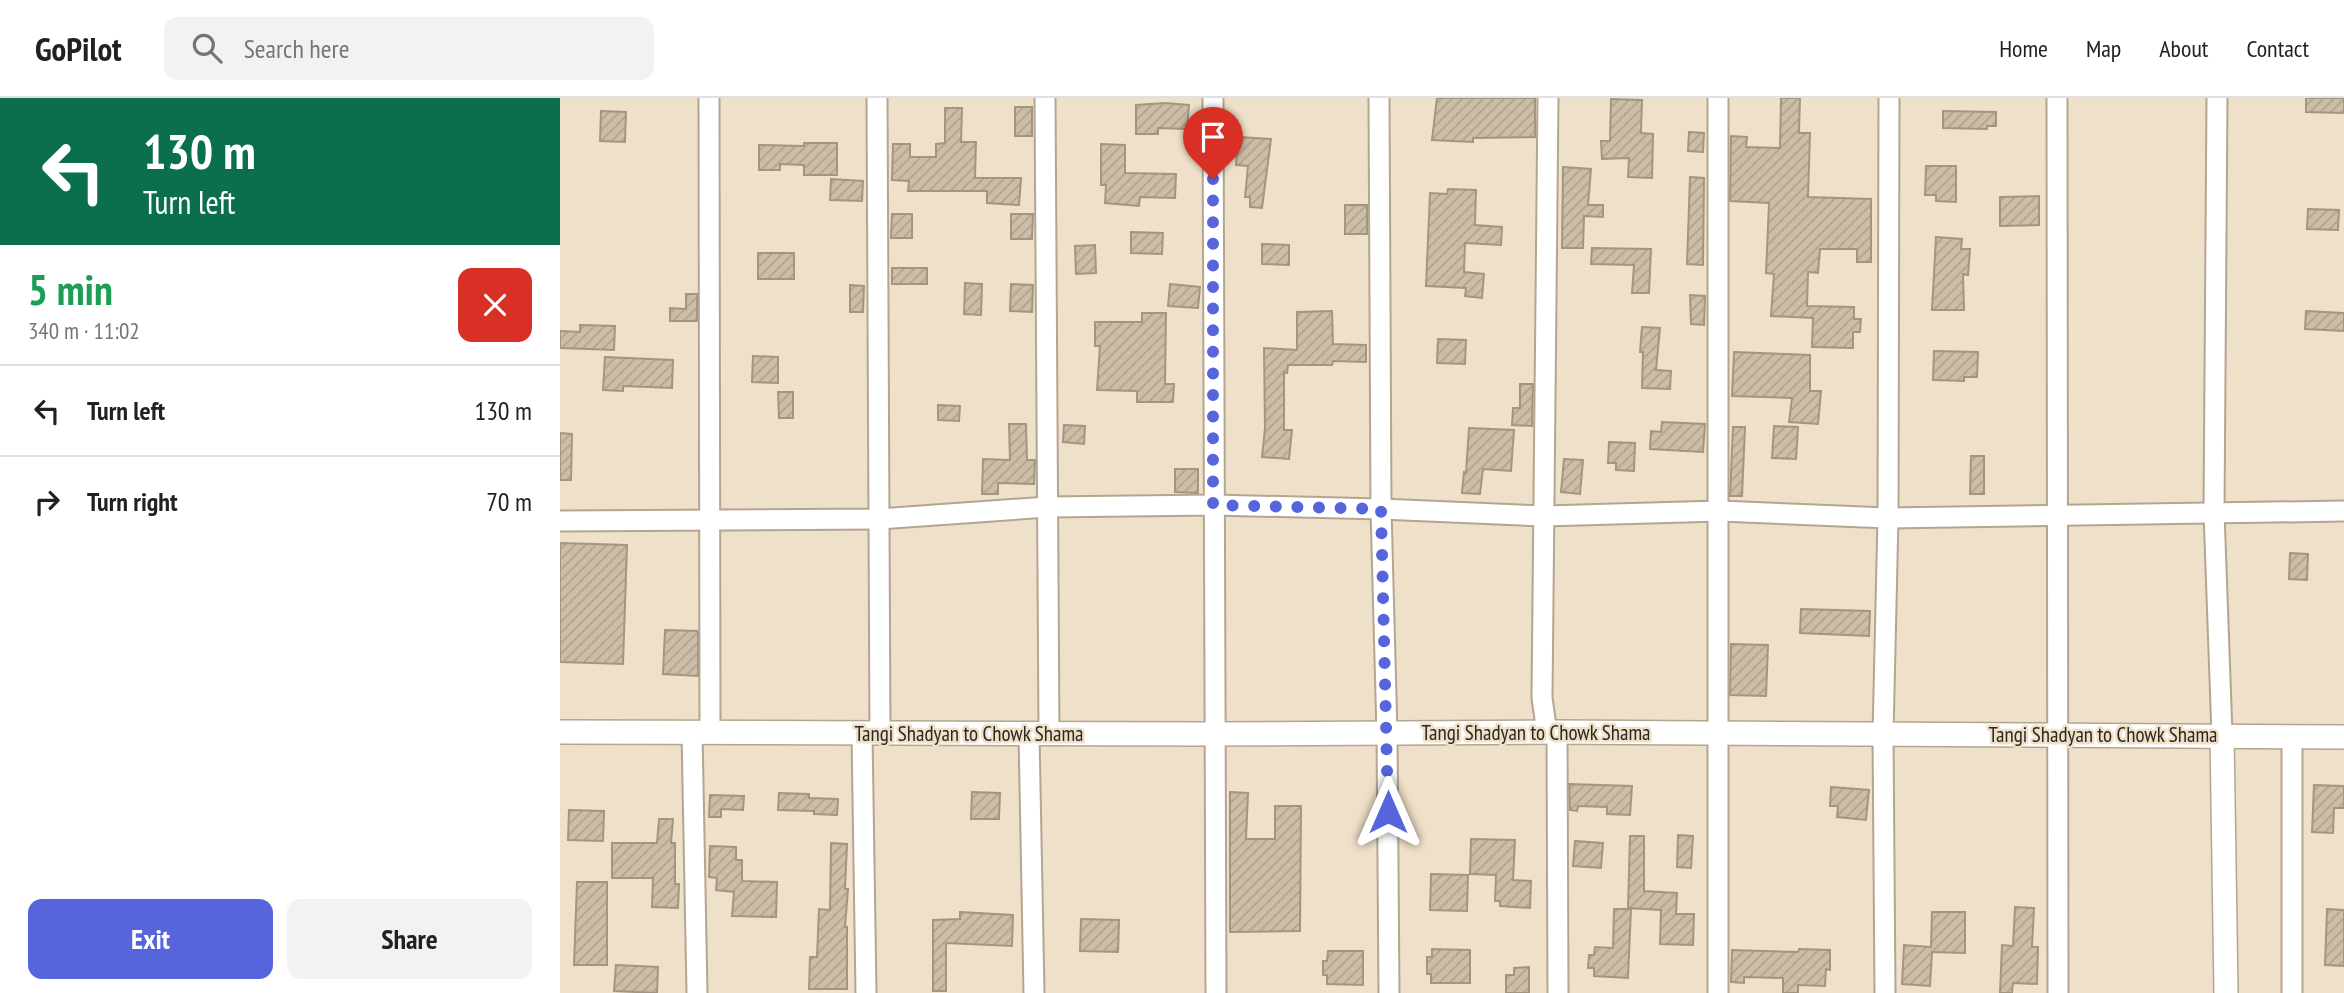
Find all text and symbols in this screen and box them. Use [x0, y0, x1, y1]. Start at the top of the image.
search box [164, 17, 654, 80]
text: GoPilot [35, 27, 122, 70]
icon: search [188, 29, 226, 67]
text: Search here [244, 32, 349, 65]
text: Home [1999, 33, 2048, 64]
text: Map [2086, 33, 2121, 64]
text: About [2159, 33, 2208, 64]
text: Contact [2246, 33, 2309, 64]
pin [1183, 107, 1243, 179]
icon: arrive [1194, 118, 1232, 156]
text: 130 m [143, 119, 256, 183]
icon: left [28, 126, 119, 217]
text: Turn left [143, 181, 235, 223]
text: 5 min [28, 262, 113, 317]
button: close [458, 268, 532, 342]
text: 340 m · 11:02 [28, 316, 140, 345]
icon: left [28, 392, 66, 430]
text: Turn left [87, 394, 165, 427]
text: 130 m [474, 394, 532, 427]
icon: right [28, 483, 66, 521]
text: Turn right [87, 485, 178, 518]
text: 70 m [486, 485, 532, 518]
street label: Tangi Shadyan to Chowk Shama [1421, 719, 1651, 746]
street label: Tangi Shadyan to Chowk Shama [854, 720, 1084, 747]
street label: Tangi Shadyan to Chowk Shama [1988, 721, 2218, 748]
position arrow [1351, 775, 1425, 849]
button: Exit [28, 899, 273, 979]
button: Share [287, 899, 532, 979]

